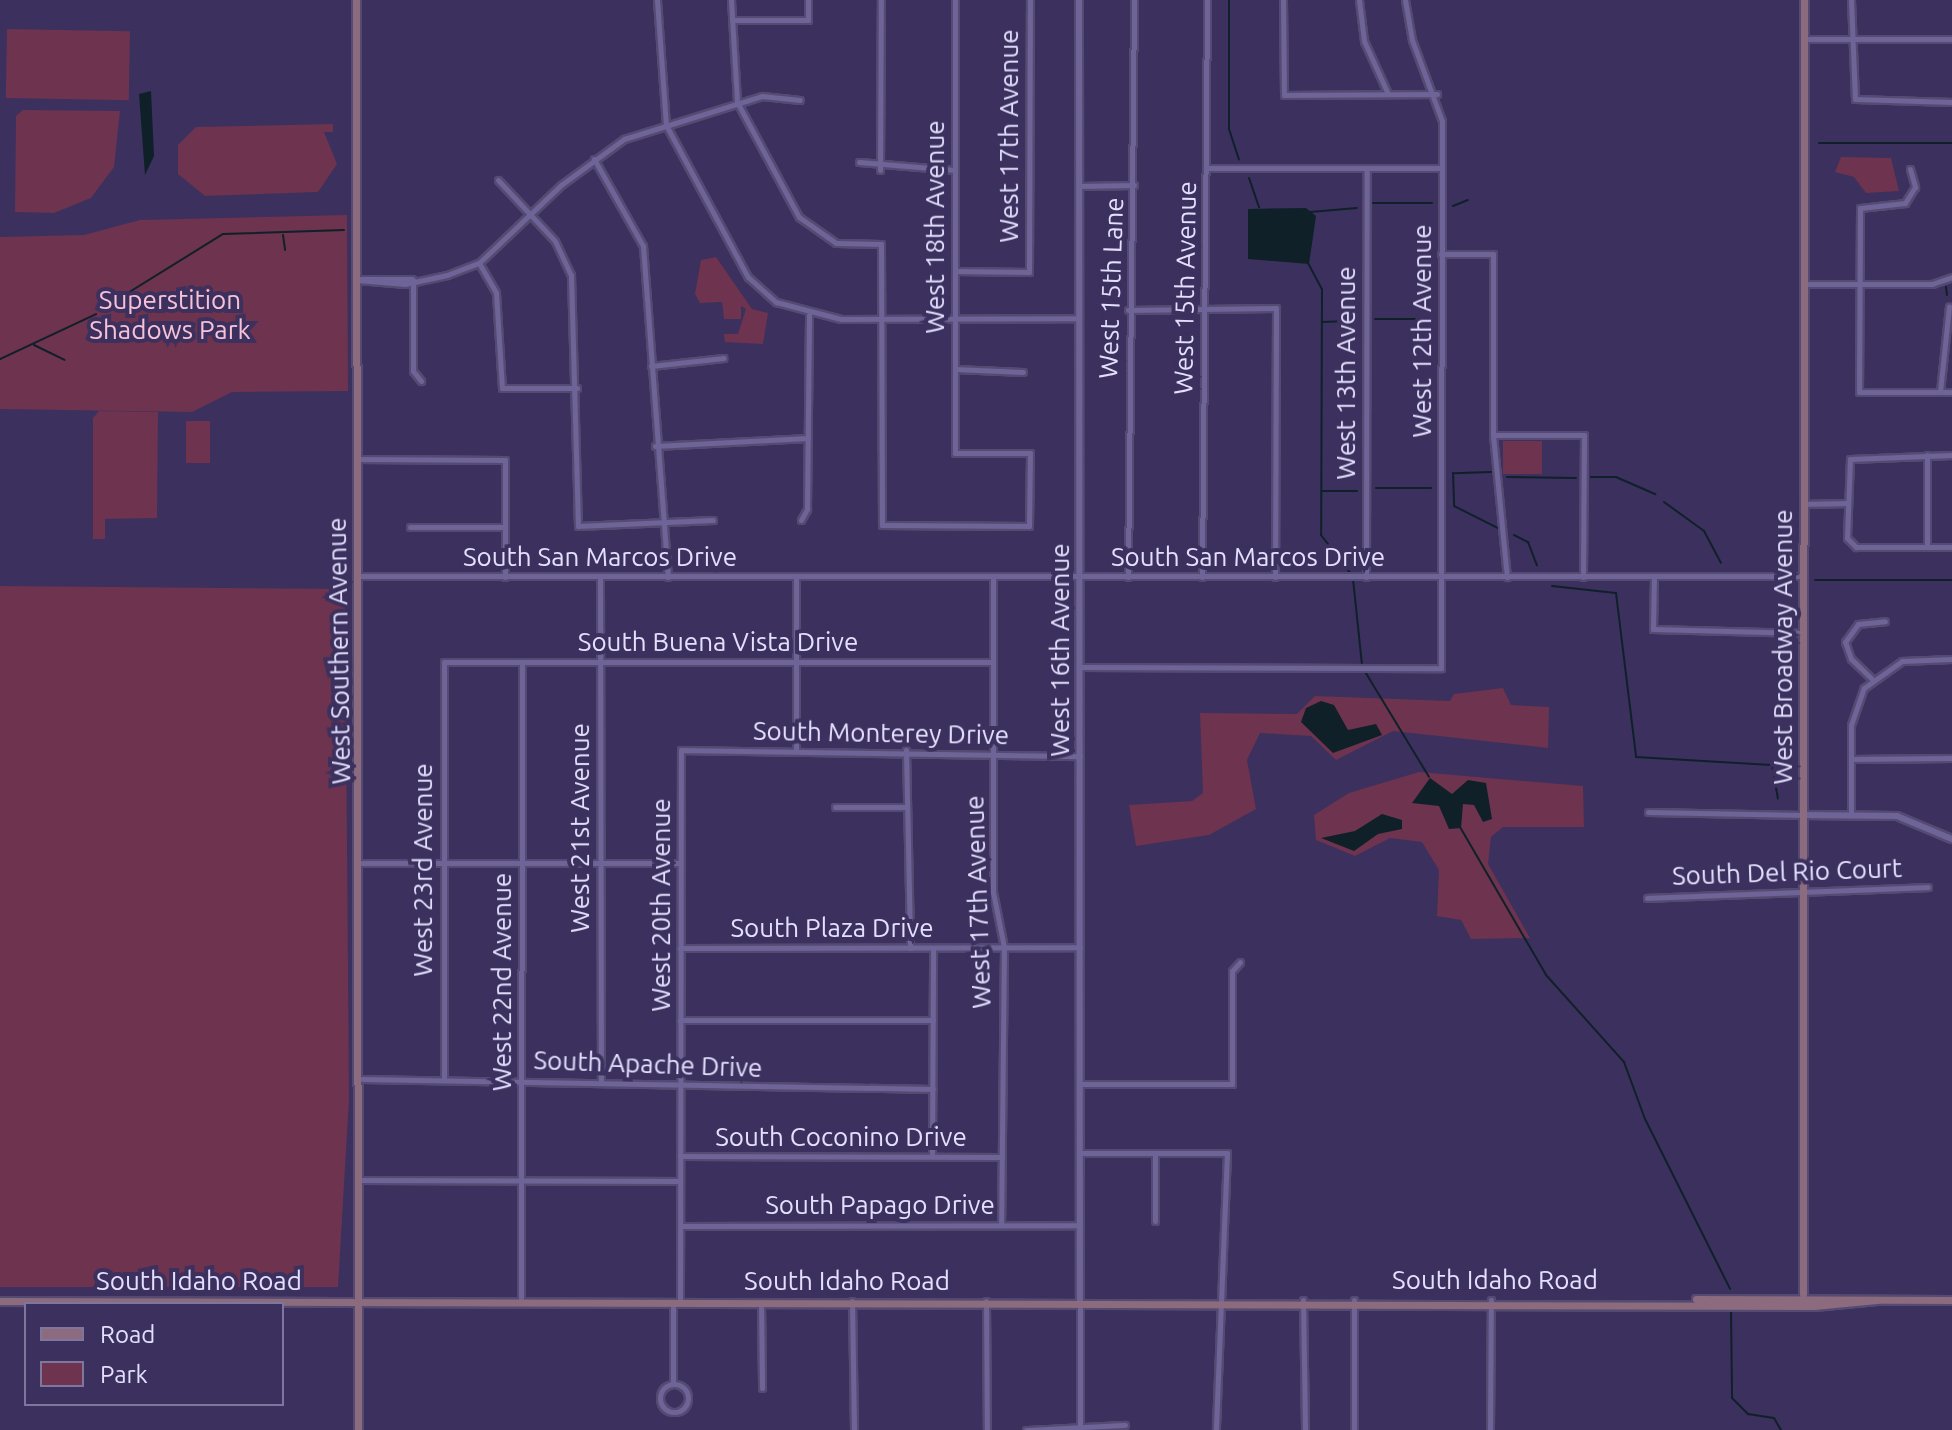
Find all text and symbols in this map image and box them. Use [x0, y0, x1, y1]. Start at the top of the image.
street label: West 17th Avenue [993, 29, 1025, 243]
street label: West 18th Avenue [919, 120, 951, 334]
street label: West 15th Avenue [1168, 181, 1202, 395]
street label: West 15th Lane [1092, 197, 1130, 379]
street label: West 12th Avenue [1406, 224, 1438, 438]
street label: West 13th Avenue [1330, 266, 1362, 480]
park label: Superstition Shadows Park [89, 284, 251, 346]
street label: West Broadway Avenue [1767, 509, 1799, 785]
street label: West Southern Avenue [321, 517, 357, 785]
street label: South San Marcos Drive [463, 541, 737, 573]
street label: South San Marcos Drive [1111, 541, 1385, 573]
street label: West 16th Avenue [1044, 543, 1076, 757]
street label: South Buena Vista Drive [578, 626, 858, 658]
street label: South Monterey Drive [753, 715, 1009, 751]
street label: West 21st Avenue [564, 723, 596, 933]
street label: West 23rd Avenue [407, 763, 439, 977]
street label: West 17th Avenue [959, 795, 997, 1009]
street label: West 20th Avenue [645, 798, 677, 1012]
street label: South Del Rio Court [1672, 852, 1902, 892]
street label: West 22nd Avenue [486, 873, 518, 1091]
street label: South Plaza Drive [730, 912, 934, 944]
street label: South Apache Drive [533, 1044, 763, 1084]
street label: South Coconino Drive [715, 1121, 967, 1153]
street label: South Papago Drive [765, 1189, 995, 1221]
street label: South Idaho Road [1392, 1264, 1598, 1296]
street label: South Idaho Road [96, 1265, 302, 1297]
street label: South Idaho Road [744, 1265, 950, 1297]
legend [24, 1302, 284, 1406]
text: Road [100, 1321, 155, 1348]
text: Park [100, 1361, 148, 1388]

